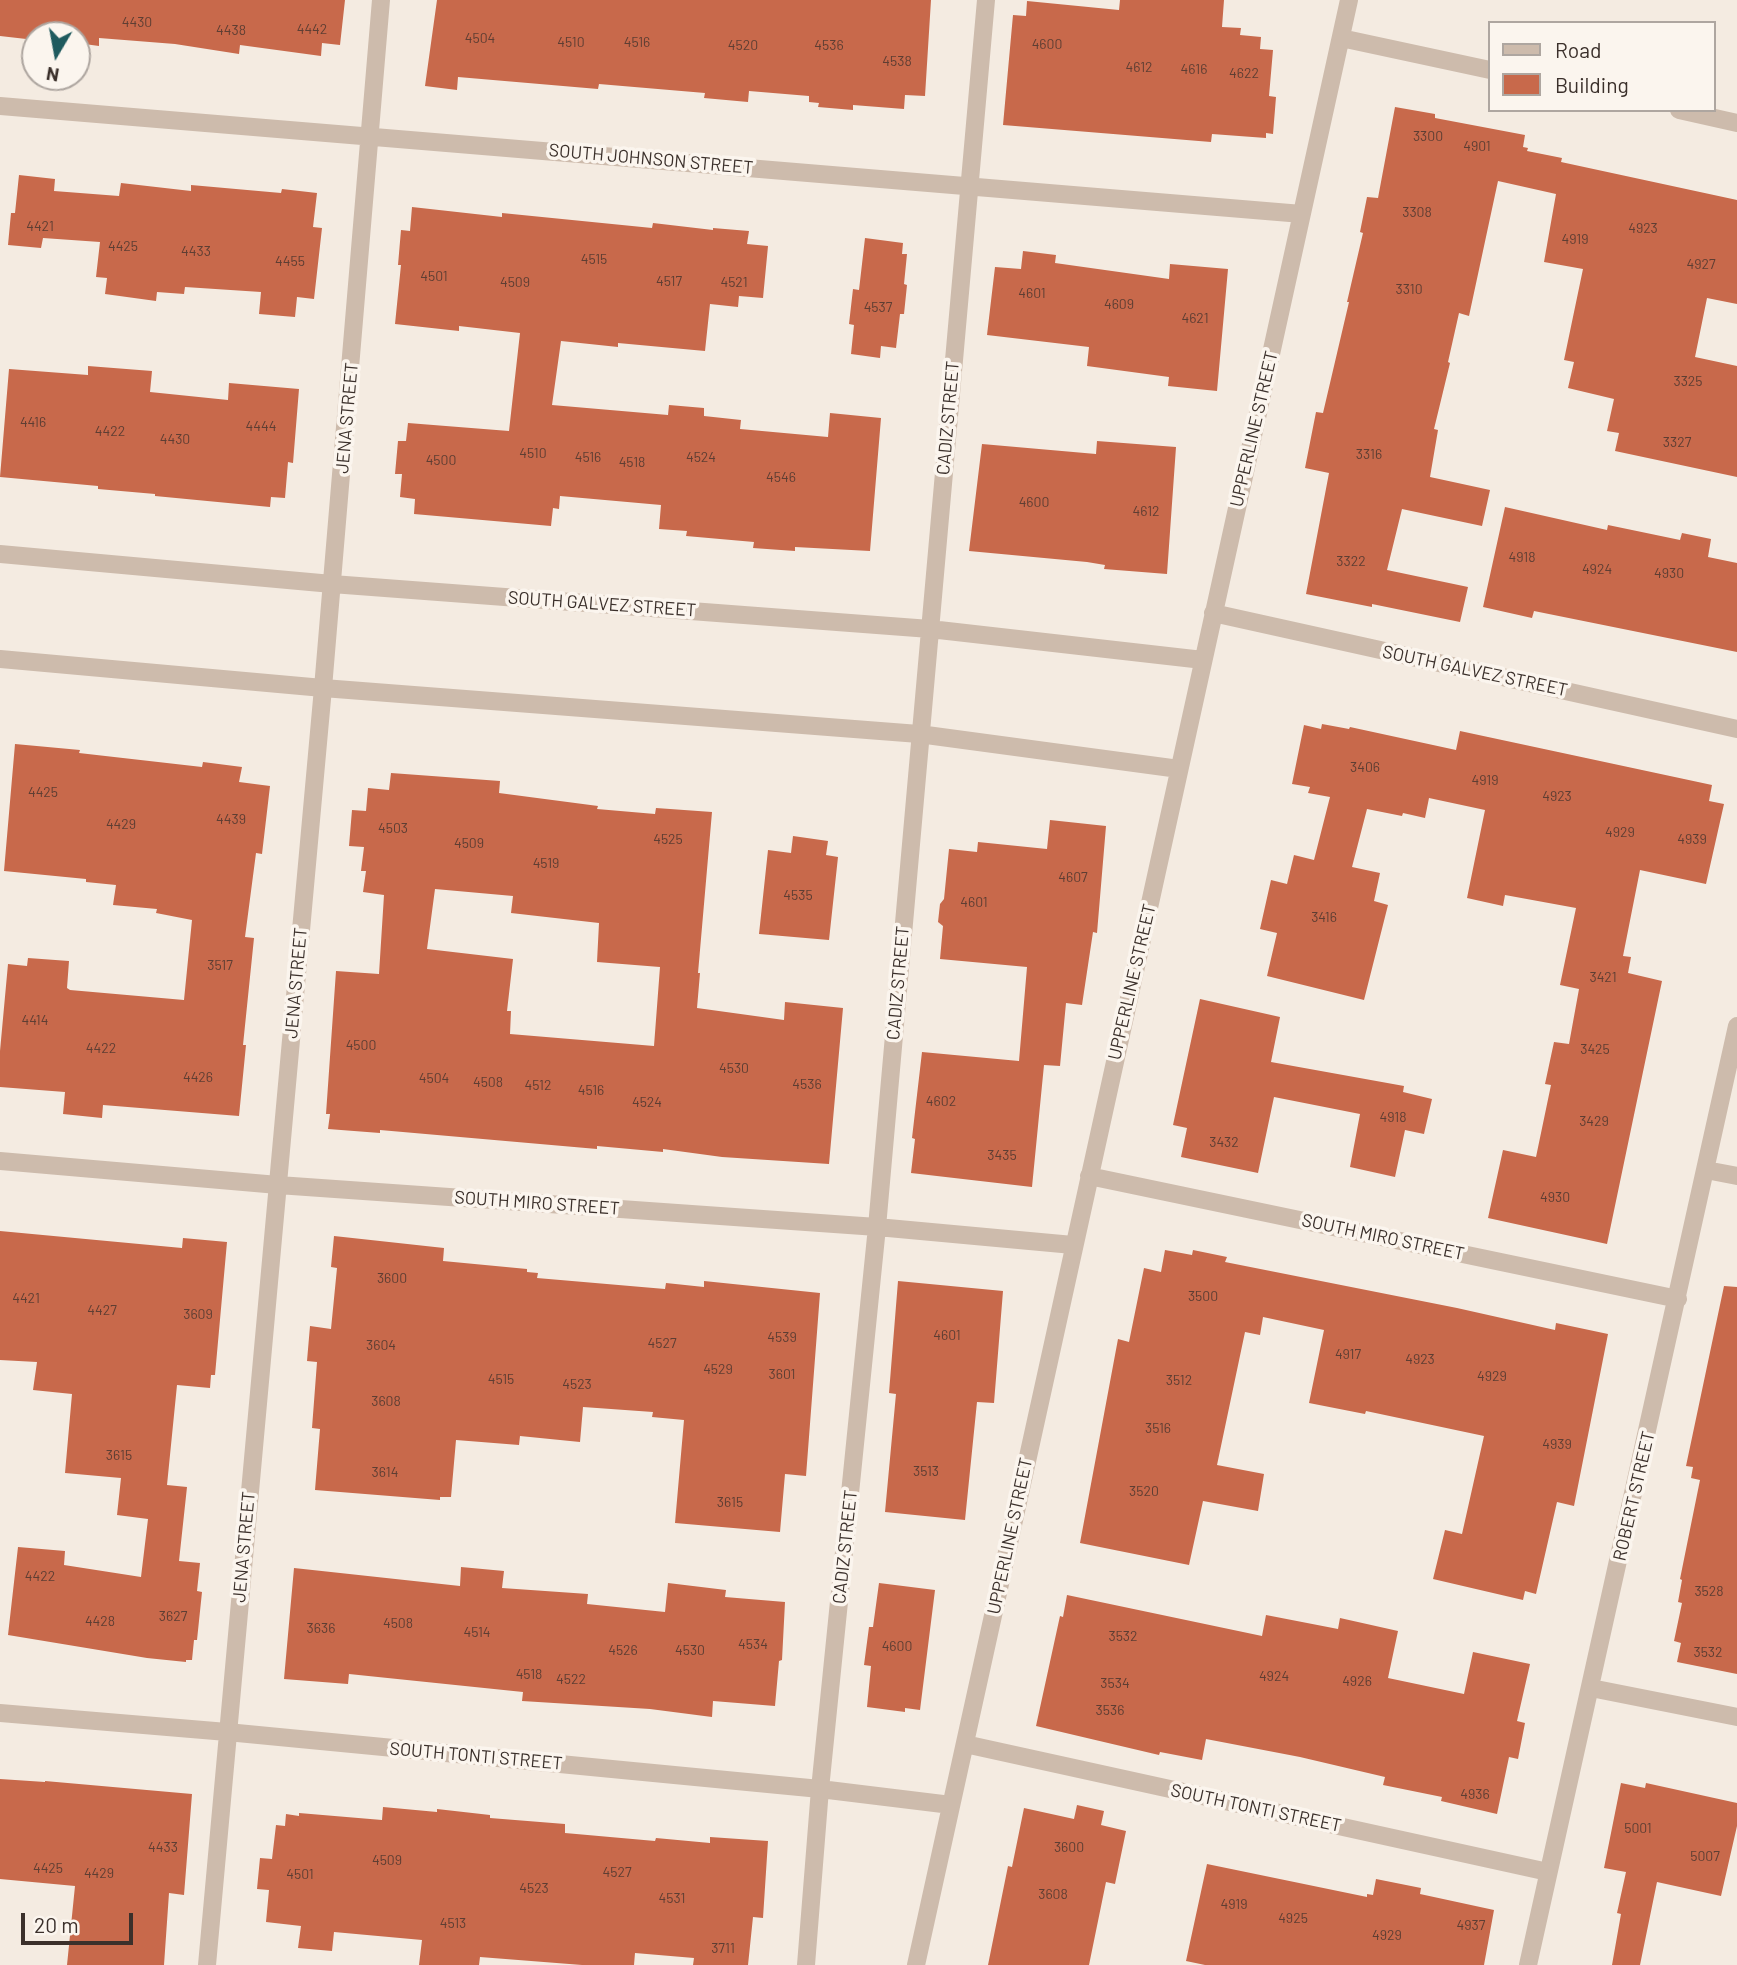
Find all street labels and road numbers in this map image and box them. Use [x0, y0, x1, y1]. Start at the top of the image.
street label: SOUTH JOHNSON STREET [548, 139, 754, 179]
street label: UPPERLINE STREET [1226, 349, 1282, 509]
street label: CADIZ STREET [932, 360, 964, 476]
street label: JENA STREET [331, 362, 363, 474]
street label: SOUTH GALVEZ STREET [507, 587, 697, 621]
street label: SOUTH GALVEZ STREET [1380, 641, 1570, 701]
street label: UPPERLINE STREET [1104, 902, 1160, 1062]
street label: CADIZ STREET [882, 925, 914, 1041]
street label: JENA STREET [280, 927, 312, 1039]
street label: SOUTH MIRO STREET [454, 1186, 620, 1220]
street label: SOUTH MIRO STREET [1300, 1209, 1466, 1265]
street label: ROBERT STREET [1609, 1429, 1659, 1563]
street label: UPPERLINE STREET [983, 1456, 1037, 1616]
street label: CADIZ STREET [828, 1489, 862, 1605]
street label: JENA STREET [228, 1491, 260, 1603]
street label: SOUTH TONTI STREET [389, 1738, 563, 1774]
street label: SOUTH TONTI STREET [1169, 1779, 1343, 1837]

